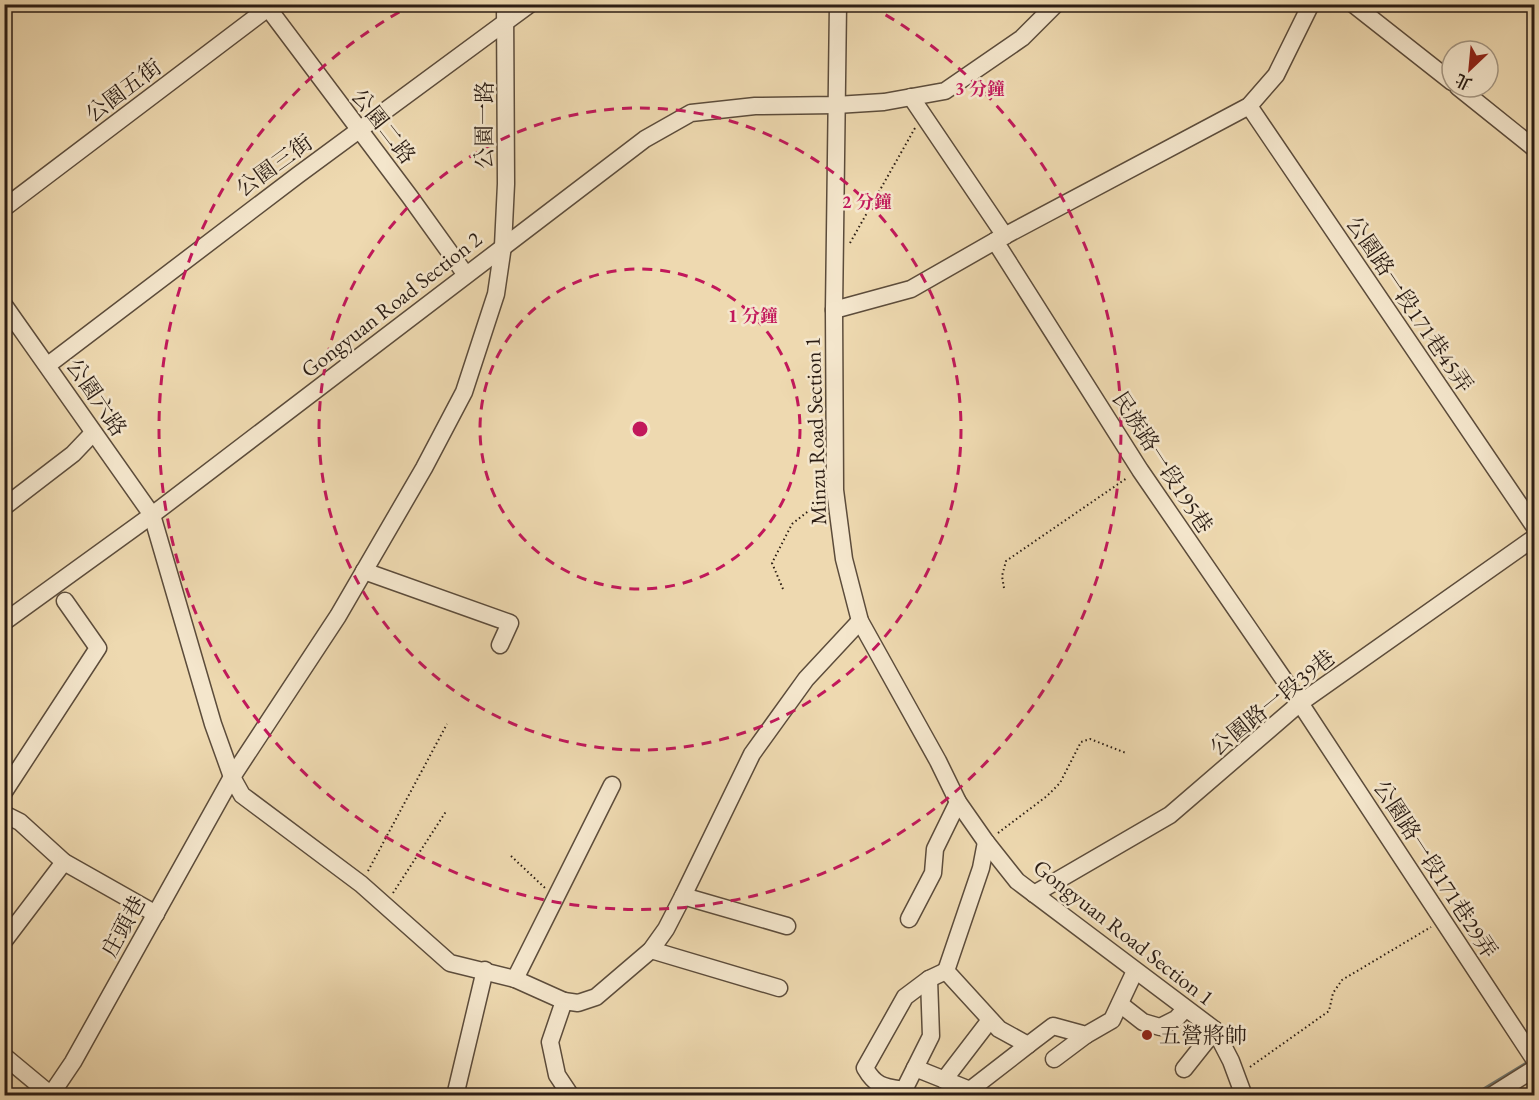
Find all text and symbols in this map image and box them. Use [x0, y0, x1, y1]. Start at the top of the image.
north arrow [1440, 39, 1500, 99]
street label: 公園五街 [79, 52, 167, 128]
text: 北 [1452, 69, 1475, 95]
text: 3 分鐘 [955, 77, 1005, 100]
street label: 公園一路 [470, 81, 499, 169]
street label: 公園二路 [345, 83, 422, 170]
street label: 公園三街 [230, 128, 318, 203]
text: 2 分鐘 [842, 190, 892, 213]
street label: 公園路一段171巷45弄 [1340, 210, 1479, 398]
street label: Gongyuan Road Section 2 [295, 224, 488, 384]
text: 1 分鐘 [728, 304, 778, 327]
street label: Minzu Road Section 1 [798, 336, 833, 526]
street label: 公園六路 [60, 353, 133, 442]
street label: 民族路一段195巷 [1106, 386, 1219, 539]
centre of rings [630, 419, 650, 439]
street label: 公園路一段39巷 [1204, 643, 1341, 762]
street label: 公園路一段171巷29弄 [1367, 775, 1504, 964]
street label: Gongyuan Road Section 1 [1027, 853, 1220, 1012]
street label: 庄頭巷 [95, 890, 152, 962]
place label: 五營將帥 [1159, 1021, 1247, 1050]
marker: 五營將帥 [1140, 1028, 1154, 1042]

